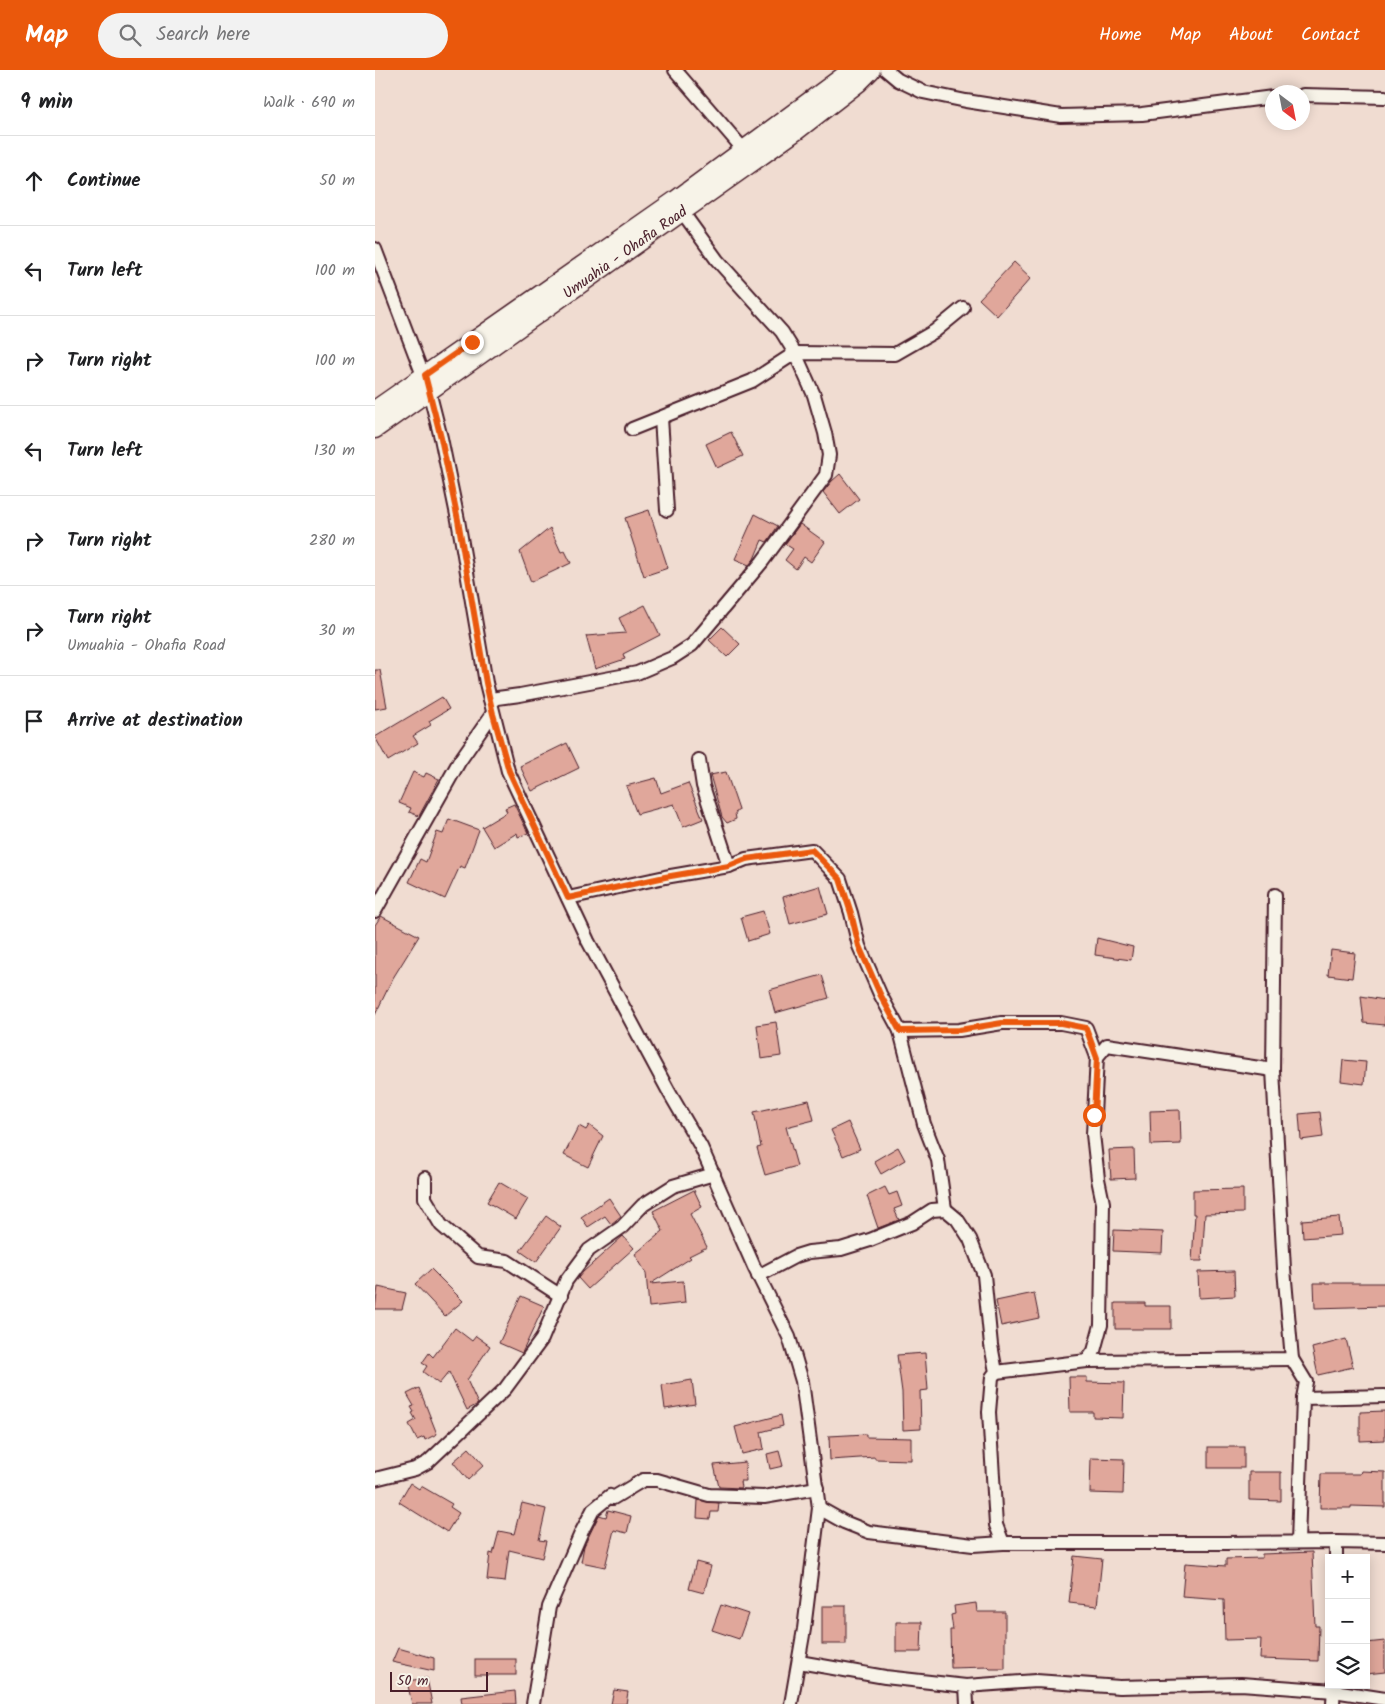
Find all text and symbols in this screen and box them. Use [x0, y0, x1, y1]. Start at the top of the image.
search box [98, 13, 448, 58]
text: Map [25, 16, 68, 55]
text: Search here [156, 20, 250, 50]
icon: search [116, 21, 144, 49]
text: Home [1099, 21, 1142, 50]
text: Map [1170, 21, 1201, 50]
text: About [1229, 21, 1273, 50]
text: Contact [1301, 21, 1360, 50]
north arrow [1265, 85, 1310, 130]
text: 9 min [20, 86, 73, 119]
text: Walk · 690 m [263, 90, 355, 115]
text: Continue [67, 166, 140, 196]
icon: ahead [20, 167, 48, 195]
text: 50 m [319, 168, 355, 193]
street label: Umuahia - Ohafia Road [558, 200, 693, 306]
text: Turn left [67, 256, 142, 286]
icon: left [20, 257, 48, 285]
text: 100 m [315, 258, 355, 283]
route end [461, 331, 484, 354]
text: Turn right [67, 346, 152, 376]
icon: right [20, 347, 48, 375]
text: 100 m [315, 348, 355, 373]
text: Turn left [67, 436, 142, 466]
icon: left [20, 437, 48, 465]
text: 130 m [314, 438, 355, 463]
text: Turn right [67, 526, 152, 556]
icon: right [20, 527, 48, 555]
text: 280 m [309, 528, 355, 553]
text: Turn right [67, 603, 152, 633]
icon: right [20, 617, 48, 645]
text: 30 m [319, 618, 355, 643]
text: Umuahia - Ohafia Road [67, 633, 225, 658]
text: Arrive at destination [67, 706, 243, 736]
icon: arrive [20, 707, 48, 735]
route start [1083, 1104, 1106, 1127]
map controls [1325, 1554, 1370, 1689]
button: + [1325, 1554, 1370, 1599]
button: − [1325, 1599, 1370, 1644]
button: layers [1325, 1644, 1370, 1689]
scale bar [390, 1669, 487, 1692]
text: 50 m [397, 1670, 428, 1692]

